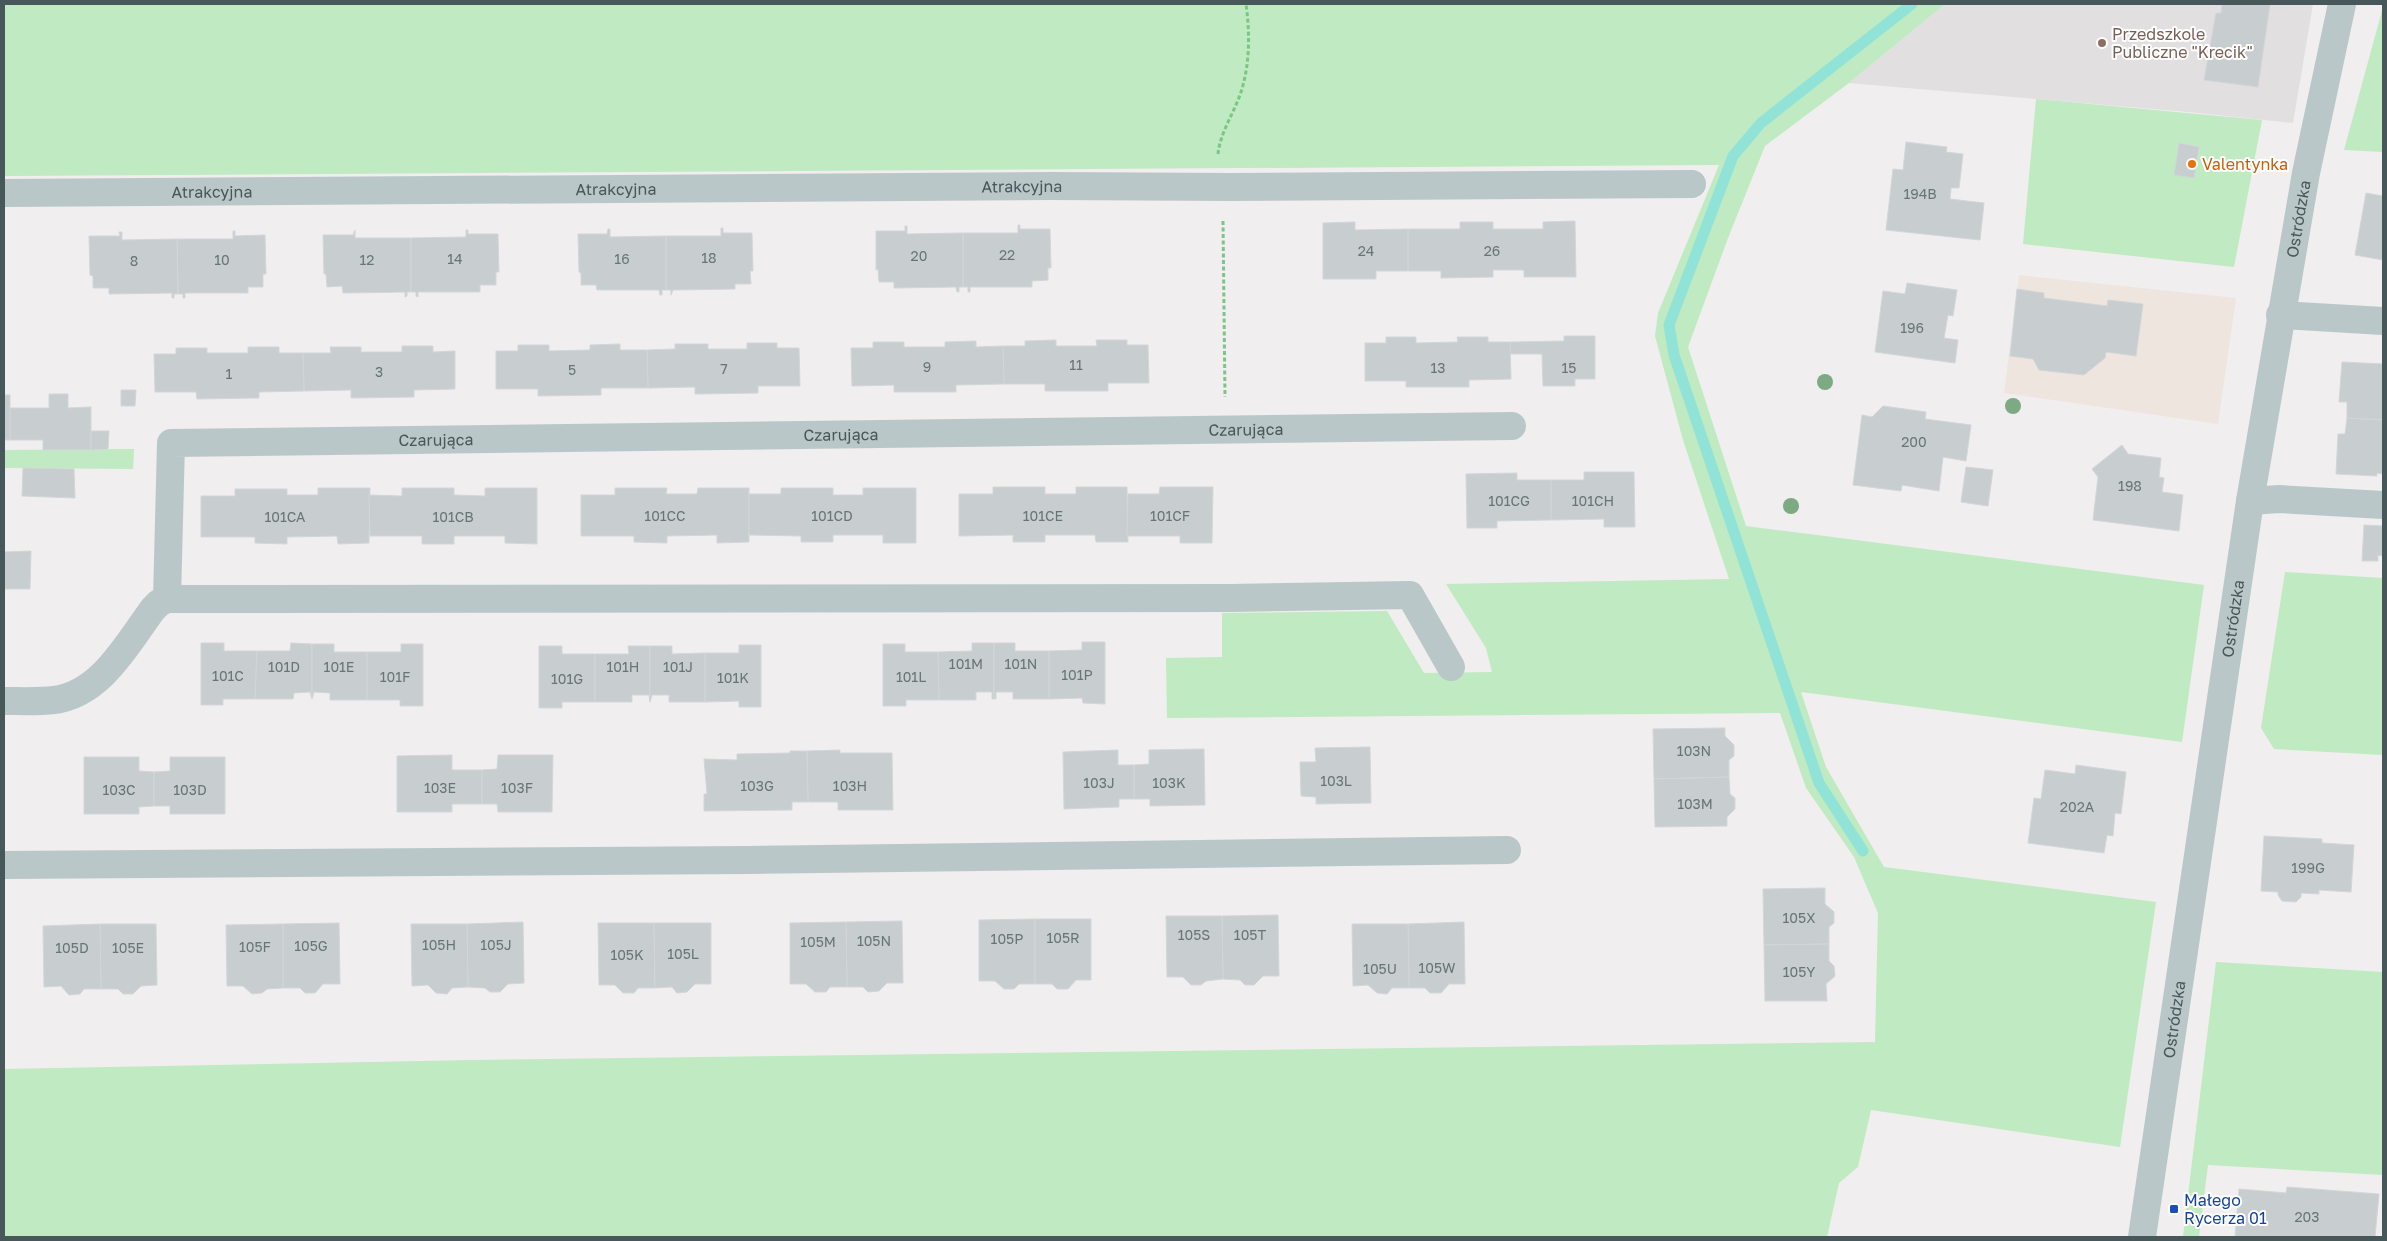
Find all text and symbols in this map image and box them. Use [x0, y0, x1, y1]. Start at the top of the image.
place label: Przedszkole Publiczne "Krecik" [2112, 24, 2253, 62]
marker: Przedszkole Publiczne "Krecik" [2096, 37, 2108, 49]
place label: Valentynka [2202, 154, 2288, 174]
marker: Valentynka [2186, 158, 2198, 170]
street label: Atrakcyjna [981, 176, 1063, 196]
street label: Atrakcyjna [575, 179, 657, 199]
street label: Ostródzka [2282, 179, 2315, 259]
street label: Atrakcyjna [171, 181, 253, 202]
house number: 194B [1903, 185, 1937, 202]
house number: 24 [1358, 242, 1374, 259]
house number: 26 [1484, 242, 1500, 259]
house number: 22 [999, 246, 1015, 263]
house number: 20 [911, 247, 927, 264]
house number: 18 [701, 249, 717, 266]
house number: 14 [447, 250, 463, 267]
house number: 16 [614, 250, 630, 267]
house number: 10 [214, 251, 230, 268]
house number: 12 [360, 251, 374, 268]
house number: 8 [130, 252, 138, 269]
house number: 196 [1900, 319, 1924, 336]
house number: 11 [1069, 356, 1083, 373]
house number: 9 [923, 358, 931, 375]
house number: 13 [1431, 359, 1445, 376]
house number: 15 [1562, 359, 1576, 376]
house number: 7 [720, 360, 728, 377]
house number: 5 [568, 361, 576, 378]
house number: 3 [375, 363, 383, 380]
house number: 1 [226, 365, 233, 382]
street label: Czarująca [1208, 419, 1283, 440]
street label: Czarująca [803, 424, 879, 445]
street label: Czarująca [398, 429, 474, 450]
house number: 200 [1901, 433, 1927, 450]
house number: 198 [2118, 477, 2142, 494]
house number: 101CG [1488, 492, 1530, 509]
house number: 101CH [1572, 492, 1614, 509]
house number: 101CC [644, 507, 686, 524]
house number: 101CD [811, 507, 853, 524]
house number: 101CE [1023, 507, 1063, 524]
house number: 101CF [1150, 507, 1190, 524]
house number: 101CA [265, 508, 306, 525]
house number: 101CB [432, 508, 474, 525]
street label: Ostródzka [2217, 578, 2248, 659]
house number: 101M [949, 655, 983, 672]
house number: 101N [1005, 655, 1037, 672]
house number: 101D [268, 658, 300, 675]
house number: 101E [324, 658, 354, 675]
house number: 101H [607, 658, 639, 675]
house number: 101J [663, 658, 693, 675]
house number: 101P [1061, 666, 1093, 683]
house number: 101C [212, 667, 244, 684]
house number: 101F [380, 668, 410, 685]
house number: 101L [896, 668, 926, 685]
house number: 101K [717, 669, 749, 686]
house number: 101G [551, 670, 583, 687]
house number: 103N [1677, 742, 1711, 759]
house number: 103L [1320, 772, 1352, 789]
house number: 103J [1083, 774, 1115, 791]
house number: 103K [1152, 774, 1186, 791]
house number: 103G [740, 777, 774, 794]
house number: 103H [833, 777, 867, 794]
house number: 103E [424, 779, 456, 796]
house number: 103F [501, 779, 533, 796]
house number: 103C [102, 781, 136, 798]
house number: 103D [173, 781, 207, 798]
house number: 103M [1677, 795, 1713, 812]
house number: 202A [2060, 798, 2095, 815]
house number: 199G [2291, 859, 2325, 876]
house number: 105X [1783, 909, 1815, 926]
house number: 105S [1178, 926, 1210, 943]
house number: 105T [1234, 926, 1266, 943]
house number: 105R [1046, 929, 1080, 946]
house number: 105P [991, 930, 1023, 947]
house number: 105N [857, 932, 891, 949]
house number: 105M [800, 933, 836, 950]
house number: 105H [422, 936, 456, 953]
house number: 105J [480, 936, 512, 953]
house number: 105G [294, 937, 328, 954]
house number: 105F [239, 938, 271, 955]
house number: 105D [55, 939, 89, 956]
house number: 105E [112, 939, 144, 956]
house number: 105L [667, 945, 699, 962]
house number: 105K [610, 946, 644, 963]
house number: 105W [1418, 959, 1456, 976]
house number: 105U [1363, 960, 1397, 977]
house number: 105Y [1783, 963, 1815, 980]
street label: Ostródzka [2158, 979, 2190, 1060]
place label: Małego Rycerza 01 [2184, 1190, 2267, 1228]
marker: Małego Rycerza 01 [2168, 1203, 2180, 1215]
house number: 203 [2295, 1208, 2320, 1225]

